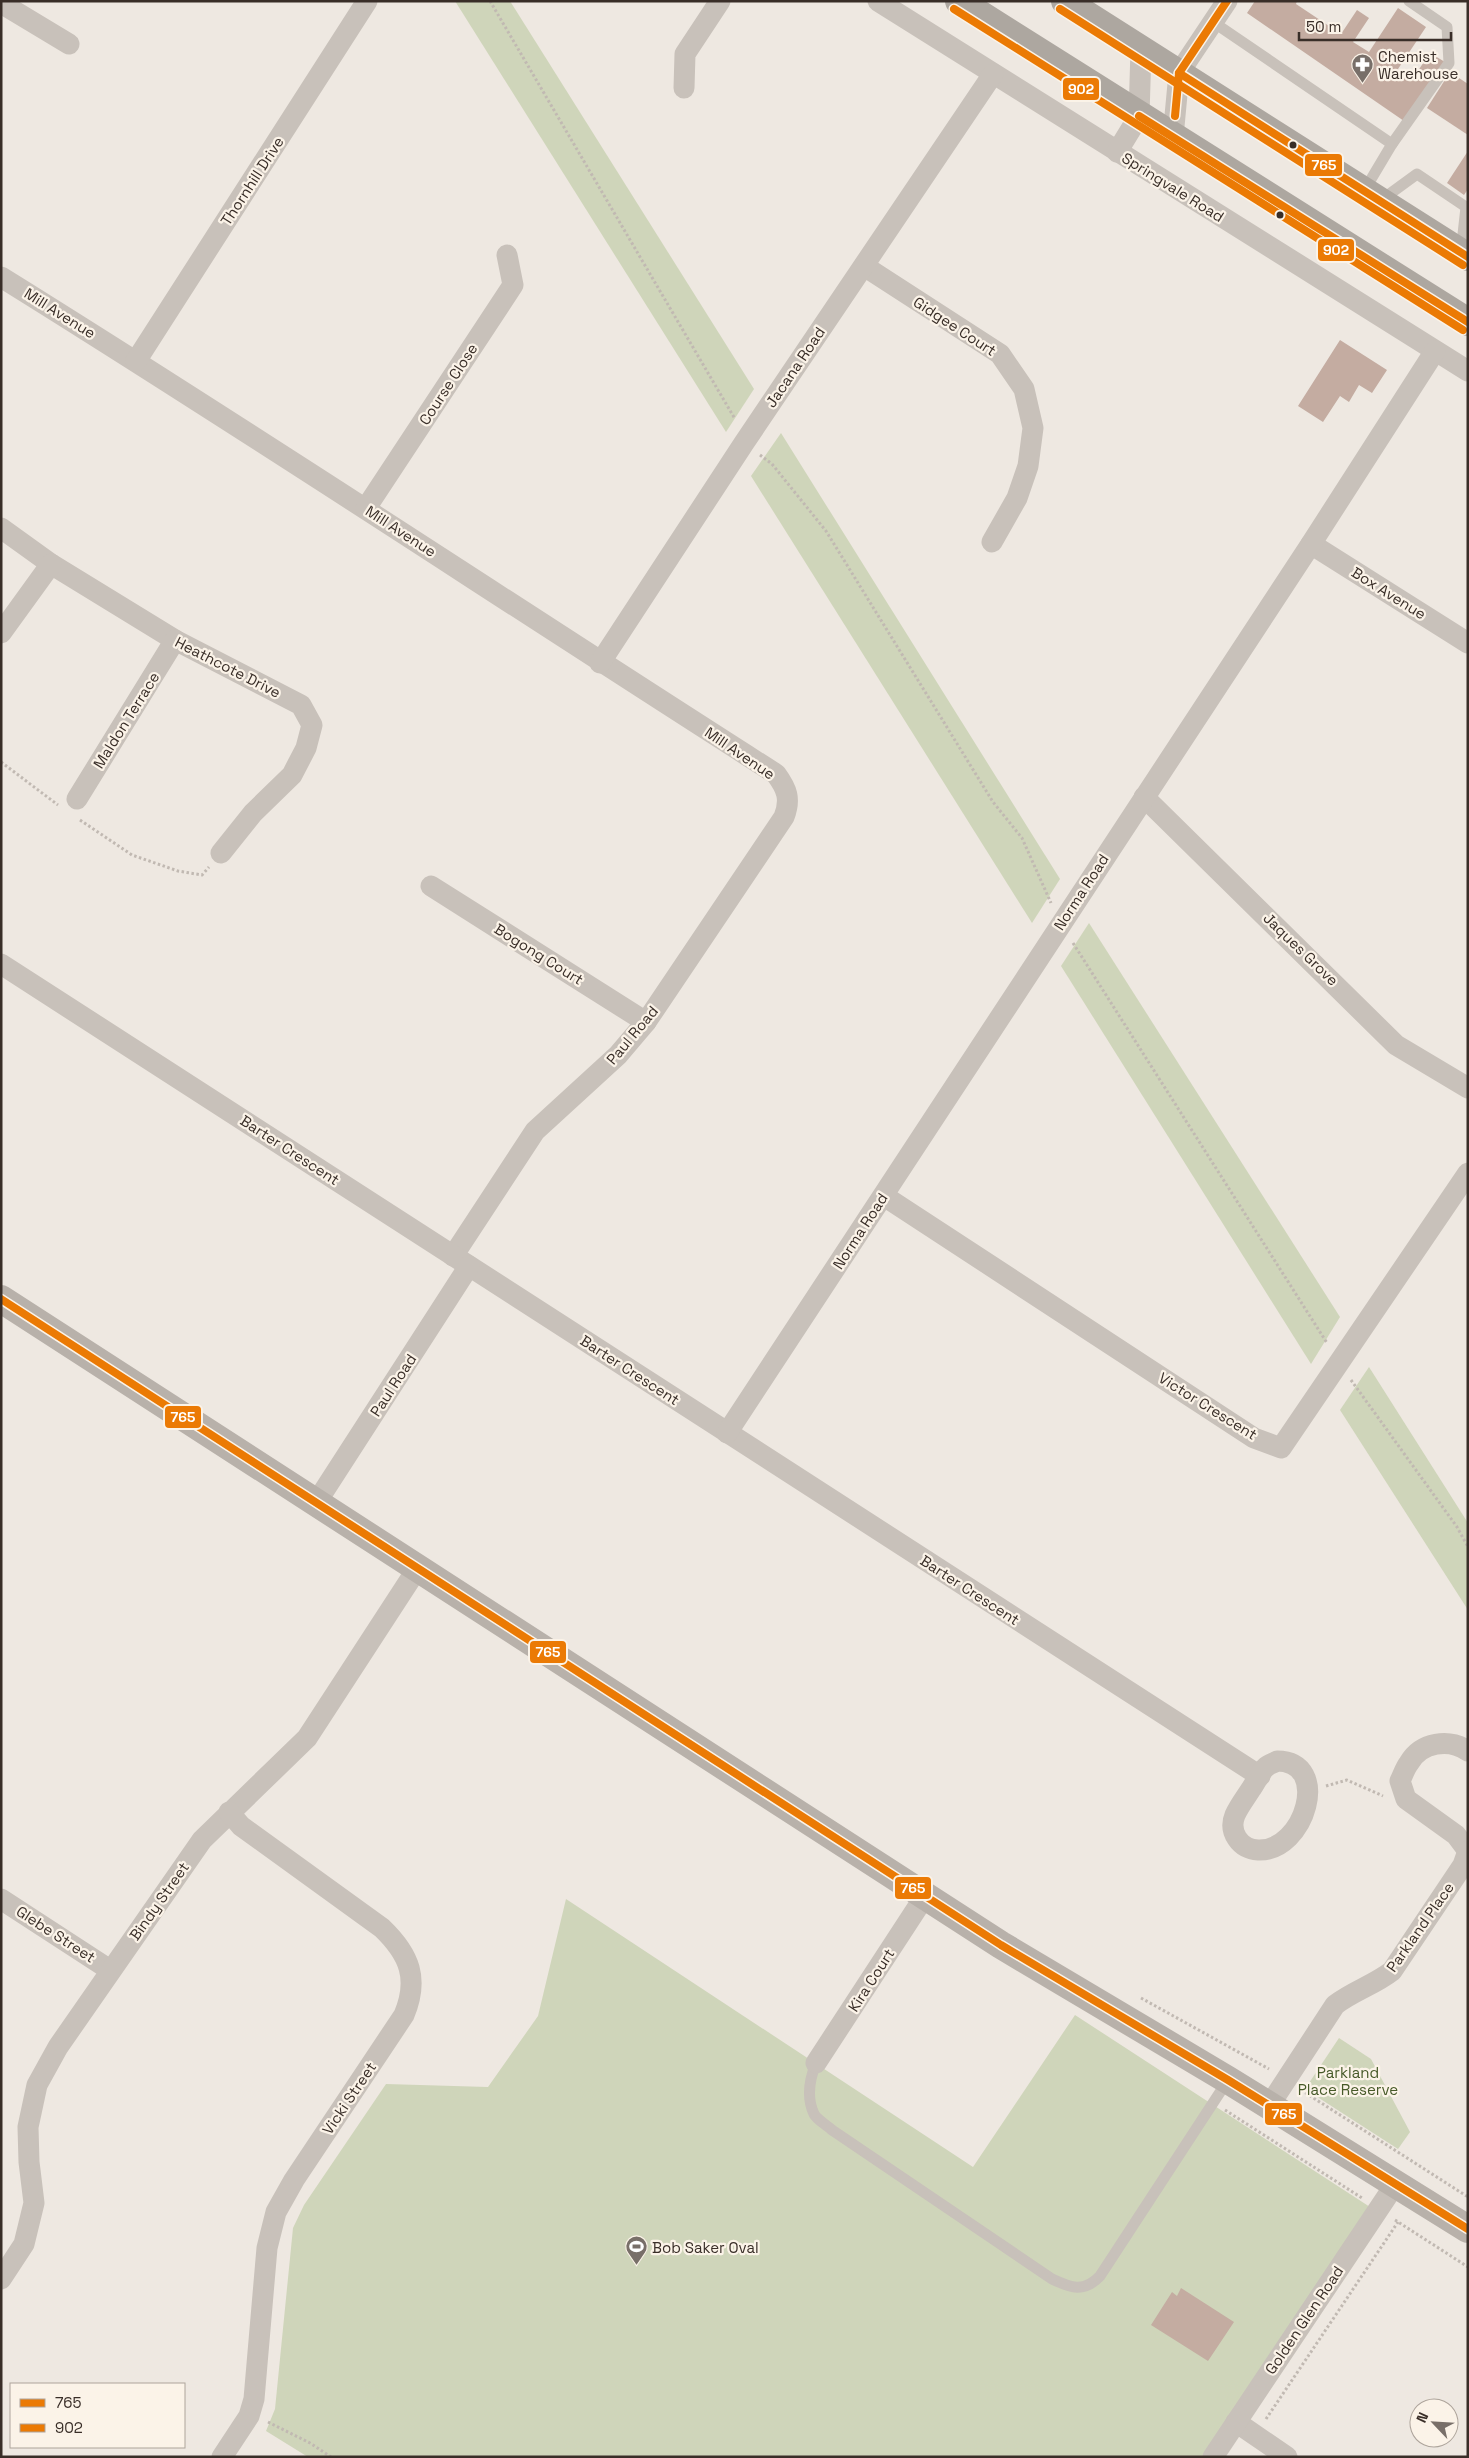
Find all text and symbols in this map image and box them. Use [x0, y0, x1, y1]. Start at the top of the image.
scale bar [1299, 10, 1452, 42]
text: 50 m [1306, 17, 1341, 36]
place label: Chemist Warehouse [1378, 47, 1458, 83]
pharmacy icon: Chemist Warehouse [1350, 53, 1374, 84]
line badge: 902 [1062, 77, 1100, 101]
text: 902 [1068, 80, 1094, 98]
street label: Thornhill Drive [216, 133, 288, 229]
unlabelled marker [1288, 140, 1298, 150]
street label: Springvale Road [1118, 148, 1228, 226]
line badge: 765 [1304, 153, 1343, 177]
text: 765 [1312, 156, 1336, 174]
unlabelled marker [1275, 210, 1285, 220]
line badge: 902 [1317, 238, 1355, 262]
text: 902 [1323, 241, 1349, 259]
street label: Mill Avenue [21, 284, 99, 342]
street label: Gidgee Court [910, 292, 1000, 360]
street label: Jacana Road [761, 323, 829, 411]
street label: Course Close [415, 339, 482, 428]
street label: Mill Avenue [362, 501, 440, 561]
street label: Box Avenue [1348, 563, 1430, 623]
street label: Heathcote Drive [172, 632, 284, 702]
street label: Maldon Terrace [89, 668, 163, 772]
street label: Mill Avenue [701, 723, 779, 783]
street label: Norma Road [1049, 850, 1113, 934]
street label: Jaques Grove [1259, 908, 1343, 990]
street label: Bogong Court [491, 919, 587, 989]
street label: Paul Road [602, 1002, 662, 1068]
street label: Barter Crescent [237, 1111, 343, 1189]
street label: Norma Road [828, 1189, 892, 1273]
street label: Barter Crescent [577, 1331, 683, 1409]
street label: Paul Road [366, 1350, 420, 1420]
street label: Victor Crescent [1155, 1368, 1261, 1444]
line badge: 765 [164, 1405, 202, 1429]
text: 765 [171, 1408, 195, 1426]
street label: Barter Crescent [917, 1551, 1023, 1629]
line badge: 765 [529, 1640, 567, 1664]
text: 765 [536, 1643, 560, 1661]
street label: Bindy Street [125, 1858, 193, 1944]
line badge: 765 [894, 1876, 932, 1900]
street label: Parkland Place [1382, 1878, 1458, 1976]
text: 765 [901, 1879, 925, 1897]
street label: Glebe Street [13, 1901, 99, 1967]
street label: Kira Court [844, 1945, 898, 2015]
street label: Vicki Street [318, 2058, 380, 2138]
park label: Parkland Place Reserve [1298, 2063, 1398, 2099]
line badge: 765 [1264, 2102, 1303, 2126]
text: 765 [1272, 2105, 1296, 2123]
sports icon: Bob Saker Oval [624, 2235, 648, 2266]
place label: Bob Saker Oval [652, 2238, 759, 2257]
street label: Golden Glen Road [1261, 2262, 1347, 2378]
legend [10, 2383, 185, 2448]
text: 765 [55, 2393, 82, 2412]
north arrow [1409, 2398, 1459, 2448]
text: N [1412, 2409, 1432, 2426]
text: 902 [55, 2418, 83, 2437]

